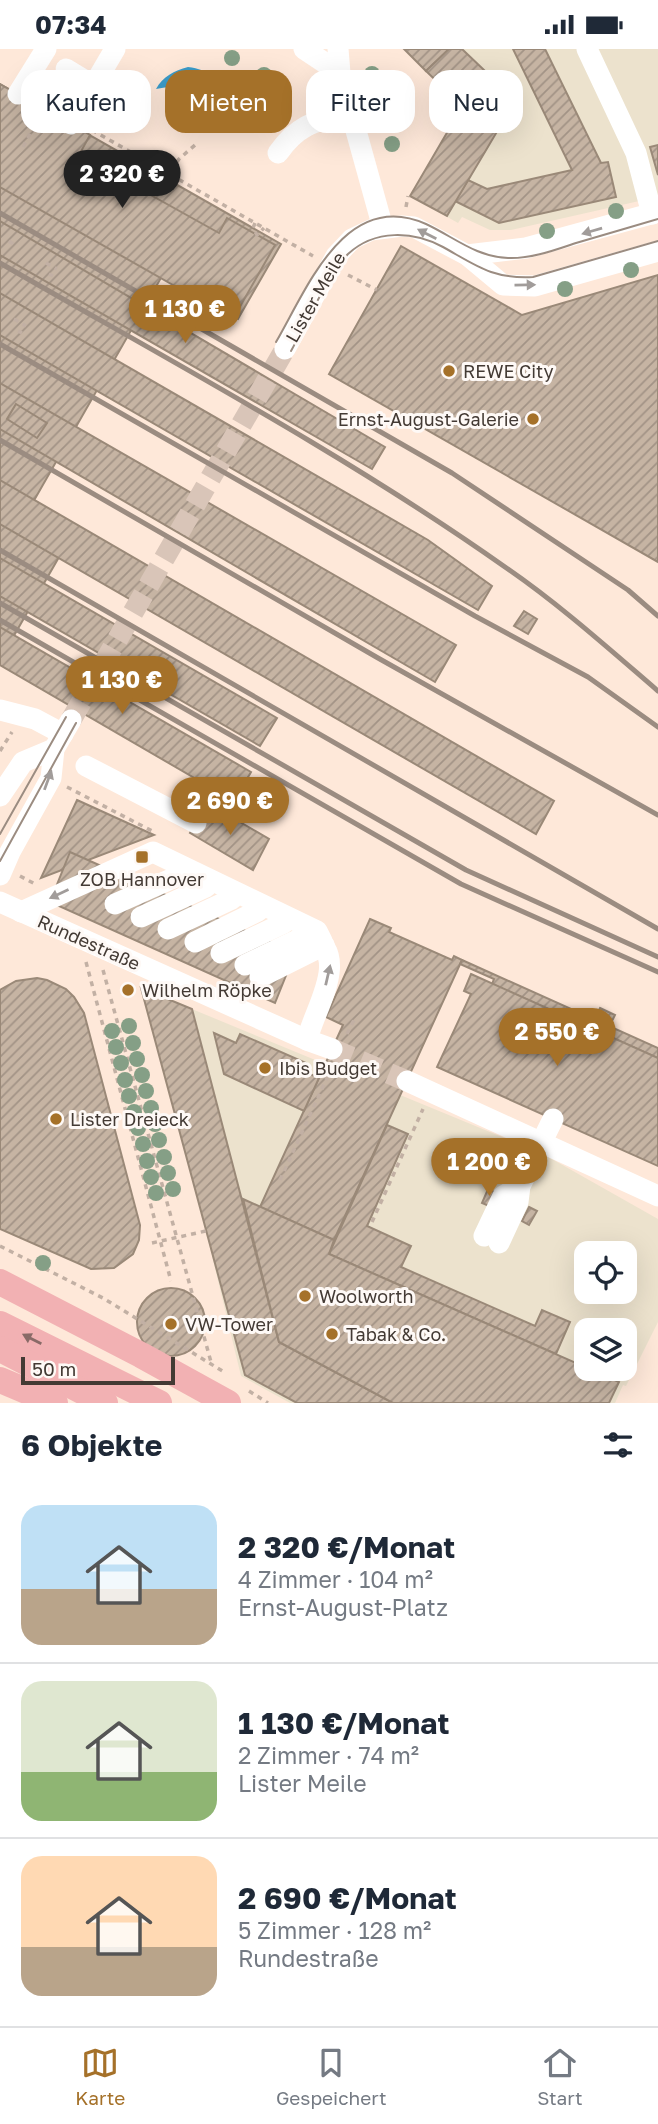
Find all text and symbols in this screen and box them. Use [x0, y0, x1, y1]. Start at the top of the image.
text: 07:34 [35, 9, 107, 40]
chip: Kaufen [21, 70, 151, 133]
chip: Mieten [165, 70, 292, 133]
chip: Filter [306, 70, 415, 133]
chip: Neu [429, 70, 523, 133]
pin: 2 320 € [57, 151, 187, 210]
text: 2 320 € [80, 159, 164, 187]
one-way arrow [582, 226, 603, 236]
one-way arrow [417, 228, 436, 240]
street label: Lister Meile [280, 248, 350, 346]
one-way arrow [514, 279, 536, 291]
pin: 1 130 € [120, 285, 250, 345]
text: 1 130 € [145, 294, 225, 322]
place label: REWE City [463, 360, 554, 382]
marker: REWE City [441, 363, 457, 379]
place label: Ernst-August-Galerie [338, 408, 519, 430]
marker: Ernst-August-Galerie [525, 411, 541, 427]
pin: 1 130 € [57, 657, 187, 716]
text: 1 130 € [82, 665, 162, 693]
one-way arrow [43, 769, 54, 790]
pin: 2 690 € [165, 777, 295, 837]
text: 2 690 € [187, 786, 273, 814]
marker: ZOB Hannover [134, 849, 150, 865]
place label: ZOB Hannover [80, 868, 204, 890]
one-way arrow [49, 889, 70, 900]
street label: Rundestraße [34, 910, 144, 974]
one-way arrow [323, 964, 334, 986]
place label: Wilhelm Röpke [142, 979, 272, 1001]
marker: Wilhelm Röpke [120, 982, 136, 998]
pin: 2 550 € [492, 1009, 622, 1068]
text: 2 550 € [515, 1017, 599, 1045]
place label: Ibis Budget [279, 1057, 377, 1079]
marker: Ibis Budget [257, 1060, 273, 1076]
place label: Lister Dreieck [70, 1108, 189, 1130]
marker: Lister Dreieck [48, 1111, 64, 1127]
pin: 1 200 € [424, 1139, 554, 1198]
text: 1 200 € [447, 1147, 531, 1175]
map controls [574, 1241, 637, 1381]
button: locate [574, 1241, 637, 1304]
place label: Woolworth [319, 1285, 414, 1307]
marker: Woolworth [297, 1288, 313, 1304]
place label: VW-Tower [185, 1313, 273, 1335]
marker: VW-Tower [163, 1316, 179, 1332]
button: layers [574, 1318, 637, 1381]
place label: Tabak & Co. [346, 1323, 446, 1345]
marker: Tabak & Co. [324, 1326, 340, 1342]
one-way arrow [22, 1334, 42, 1346]
scale bar [21, 1354, 175, 1386]
text: 50 m [32, 1357, 76, 1380]
icon: filters [599, 1426, 637, 1464]
text: 6 Objekte [21, 1427, 163, 1463]
text: 2 320 €/Monat [238, 1529, 455, 1565]
icon: home [77, 1533, 161, 1617]
text: 4 Zimmer · 104 m² [238, 1565, 433, 1593]
text: Ernst-August-Platz [238, 1593, 448, 1621]
text: 1 130 €/Monat [238, 1705, 450, 1741]
icon: home [77, 1709, 161, 1793]
text: 2 Zimmer · 74 m² [238, 1741, 419, 1769]
text: Lister Meile [238, 1769, 366, 1797]
text: 2 690 €/Monat [238, 1880, 457, 1916]
icon: home [77, 1884, 161, 1968]
text: 5 Zimmer · 128 m² [238, 1916, 431, 1944]
text: Rundestraße [238, 1944, 379, 1972]
tab: Karte [75, 2044, 125, 2109]
tab: Gespeichert [276, 2044, 387, 2109]
tab: Start [537, 2044, 583, 2109]

